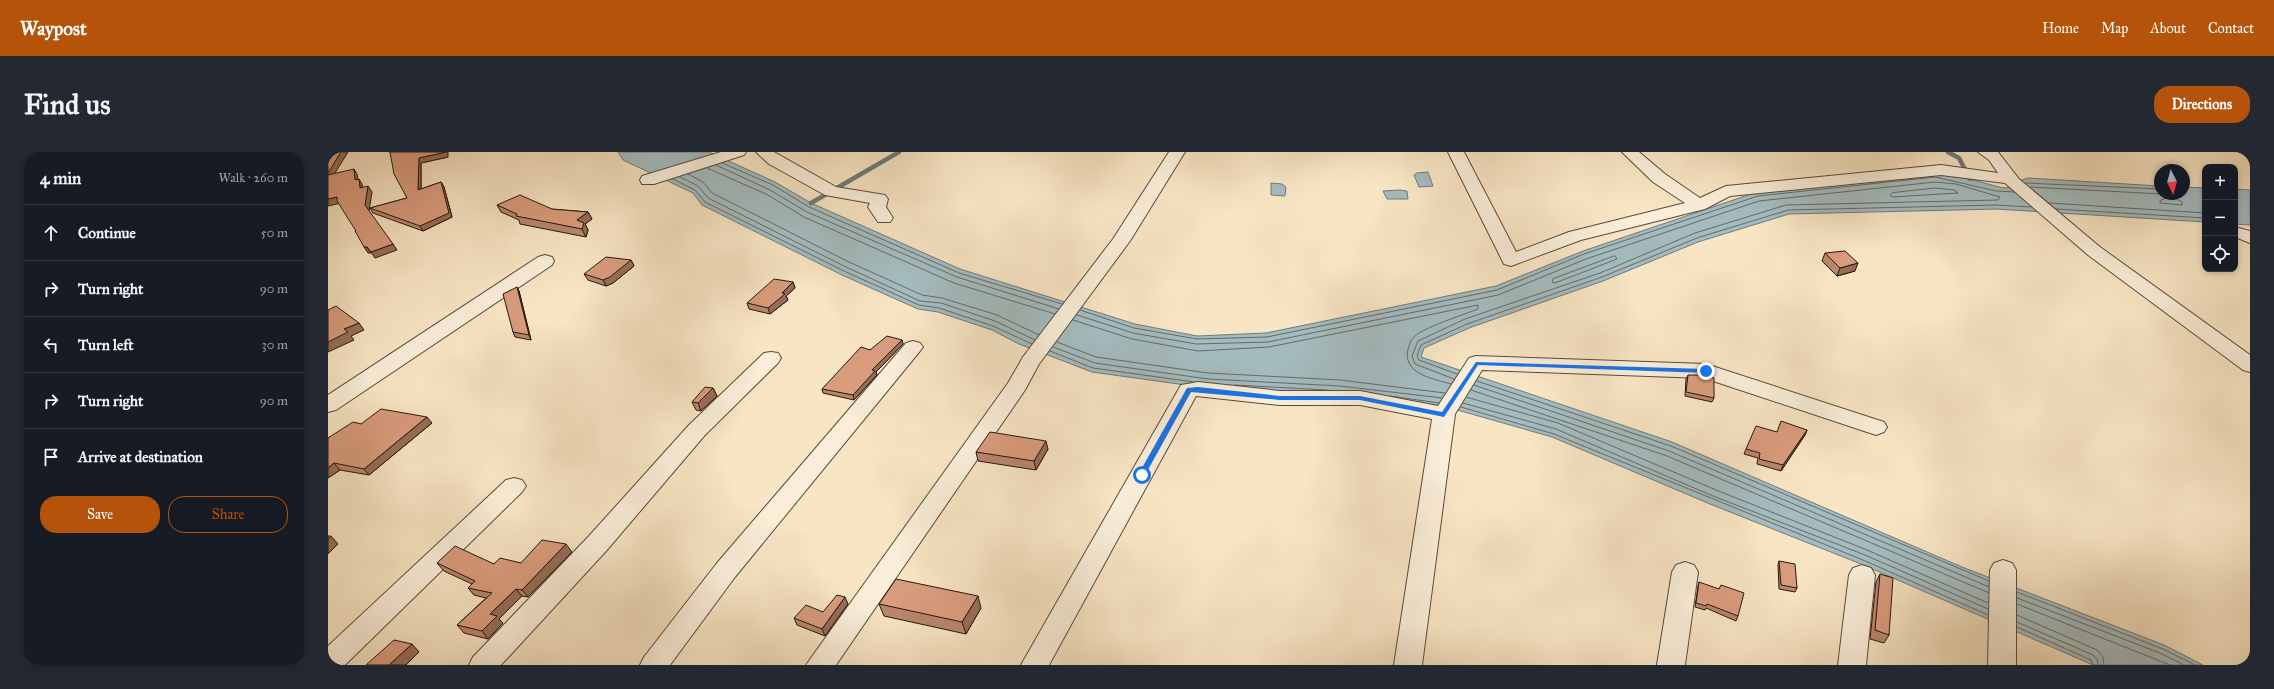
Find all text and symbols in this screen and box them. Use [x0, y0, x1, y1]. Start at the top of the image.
text: Waypost [20, 17, 87, 40]
text: Home [2042, 20, 2079, 37]
text: Map [2101, 20, 2128, 37]
text: About [2150, 20, 2186, 37]
text: Contact [2208, 20, 2254, 37]
button: Directions [2154, 86, 2250, 123]
text: Find us [24, 87, 110, 122]
north arrow [2154, 164, 2190, 200]
map controls [2202, 164, 2238, 272]
button: + [2202, 164, 2238, 200]
text: 4 min [40, 168, 81, 189]
text: Walk · 260 m [218, 170, 288, 186]
button: − [2202, 200, 2238, 236]
icon: ahead [40, 222, 62, 244]
text: Continue [78, 224, 136, 242]
text: 50 m [261, 225, 288, 241]
button: locate [2202, 236, 2238, 272]
icon: right [40, 278, 62, 300]
text: Turn right [78, 280, 143, 298]
text: 90 m [260, 281, 288, 297]
icon: left [40, 334, 62, 356]
text: Turn left [78, 336, 134, 354]
text: 30 m [262, 337, 288, 353]
route end [1697, 362, 1715, 380]
icon: right [40, 390, 62, 412]
text: Turn right [78, 392, 143, 410]
text: 90 m [260, 393, 288, 409]
icon: arrive [40, 446, 62, 468]
text: Arrive at destination [78, 448, 203, 466]
route start [1133, 466, 1151, 484]
button: Save [40, 496, 160, 533]
button: Share [168, 496, 288, 533]

